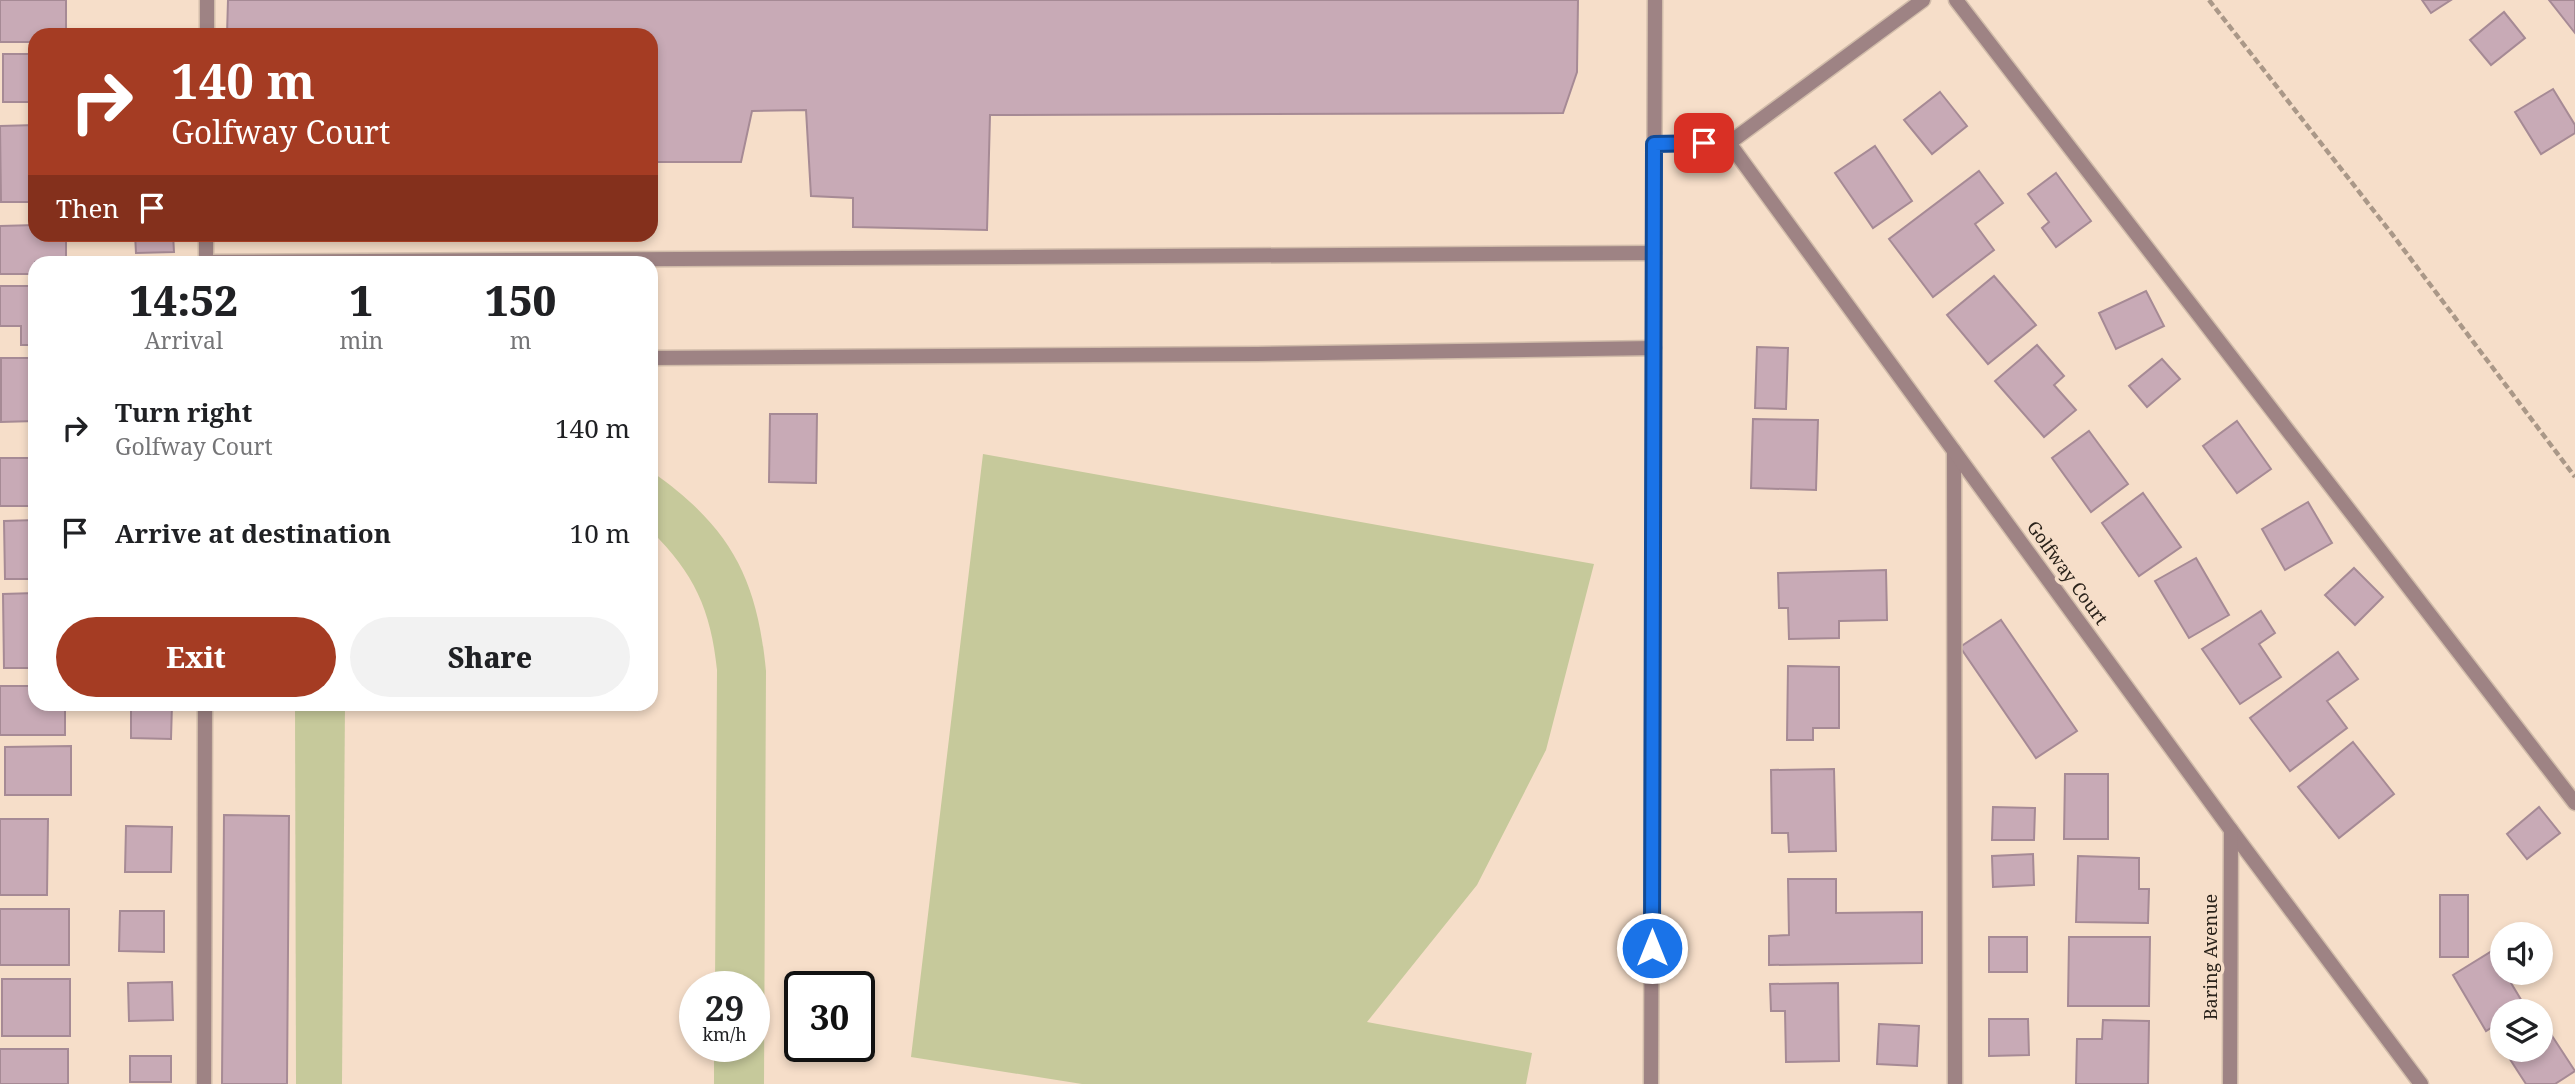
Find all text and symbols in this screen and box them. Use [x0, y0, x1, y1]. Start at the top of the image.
text: 140 m [171, 47, 315, 113]
icon: right [56, 56, 147, 147]
text: Golfway Court [171, 110, 390, 153]
pin [1674, 113, 1734, 173]
icon: arrive [1685, 124, 1723, 162]
icon: arrive [133, 189, 171, 227]
text: Then [56, 190, 119, 226]
text: 14:52 [130, 271, 238, 328]
text: 1 [350, 271, 373, 328]
text: 150 [485, 271, 556, 328]
text: Arrival [144, 324, 223, 356]
text: min [339, 324, 383, 356]
text: m [510, 324, 532, 356]
text: Turn right [115, 394, 252, 430]
icon: right [56, 409, 94, 447]
text: 140 m [555, 410, 630, 446]
text: Golfway Court [115, 430, 273, 462]
icon: arrive [56, 514, 94, 552]
text: Arrive at destination [115, 515, 391, 551]
text: 10 m [570, 515, 630, 551]
street label: Golfway Court [2022, 515, 2114, 629]
button: Exit [56, 617, 336, 697]
button: Share [350, 617, 630, 697]
street label: Baring Avenue [2198, 894, 2222, 1020]
position arrow [1615, 911, 1689, 985]
map controls [2490, 922, 2553, 1062]
button: sound [2490, 922, 2553, 985]
speed limit sign: 30 [784, 971, 875, 1062]
text: 29 [705, 984, 744, 1031]
button: layers [2490, 999, 2553, 1062]
text: km/h [702, 1022, 747, 1046]

